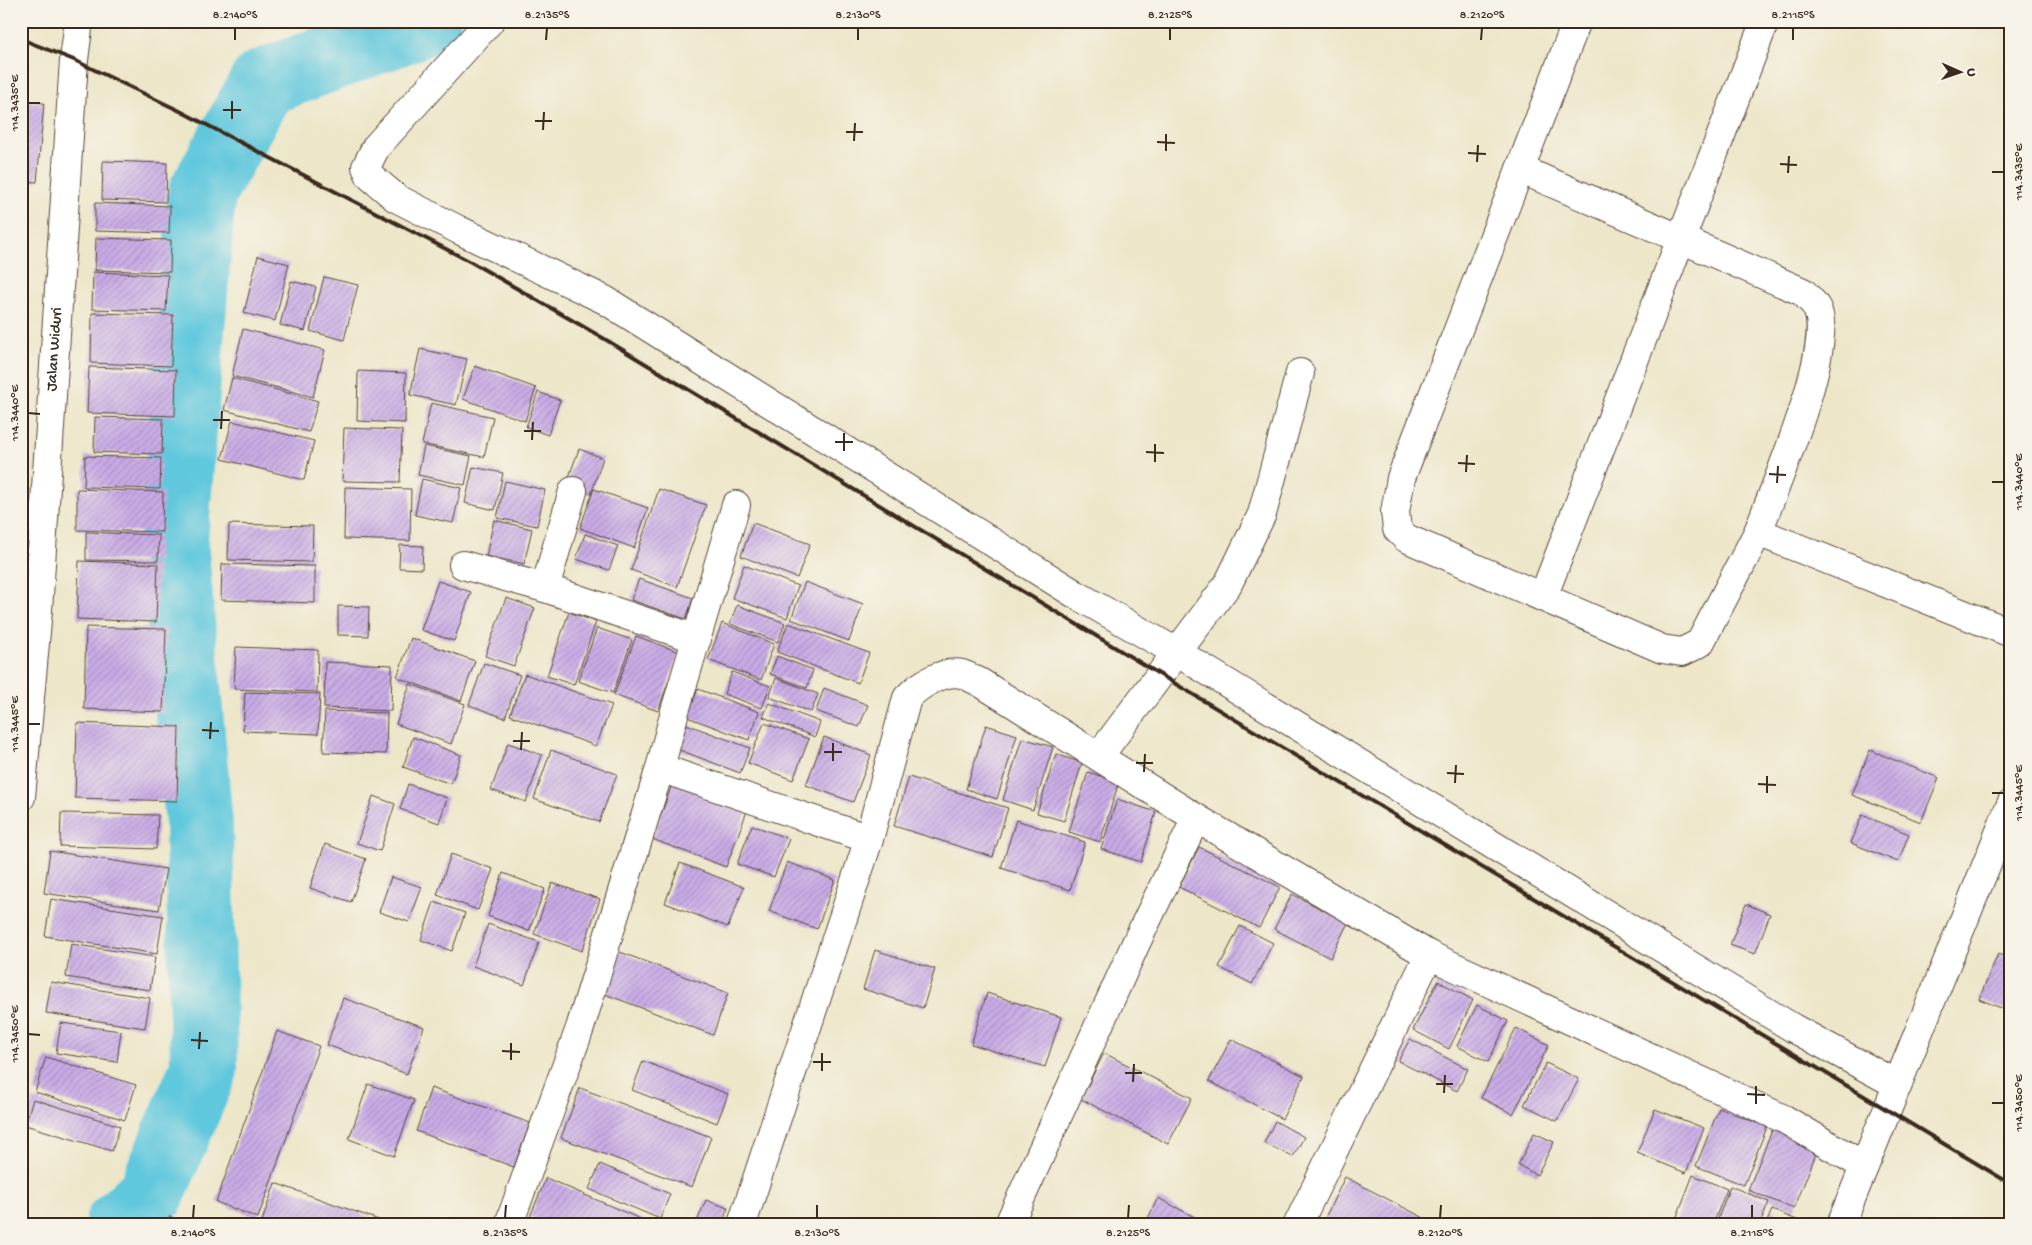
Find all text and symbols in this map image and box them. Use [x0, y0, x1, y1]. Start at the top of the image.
text: 8.2140°S [213, 9, 258, 23]
text: 8.2135°S [525, 9, 570, 23]
text: 8.2130°S [835, 9, 881, 23]
text: 8.2125°S [1148, 9, 1193, 23]
text: 8.2120°S [1460, 9, 1505, 23]
text: 8.2115°S [1771, 9, 1815, 23]
north arrow [1934, 48, 1984, 98]
text: U [1962, 68, 1979, 77]
text: 114.3435°E [9, 74, 23, 132]
text: 114.3435°E [2013, 143, 2027, 201]
street label: Jalan Widuri [43, 307, 67, 392]
text: 114.3440°E [9, 384, 23, 442]
text: 114.3440°E [2013, 453, 2027, 511]
text: 114.3445°E [9, 696, 23, 753]
text: 114.3445°E [2013, 765, 2027, 822]
text: 114.3450°E [9, 1005, 23, 1064]
text: 114.3450°E [2013, 1074, 2027, 1133]
text: 8.2140°S [171, 1227, 216, 1241]
text: 8.2135°S [483, 1227, 528, 1241]
text: 8.2130°S [794, 1227, 840, 1241]
text: 8.2125°S [1106, 1227, 1151, 1241]
text: 8.2120°S [1418, 1227, 1463, 1241]
text: 8.2115°S [1730, 1227, 1774, 1241]

